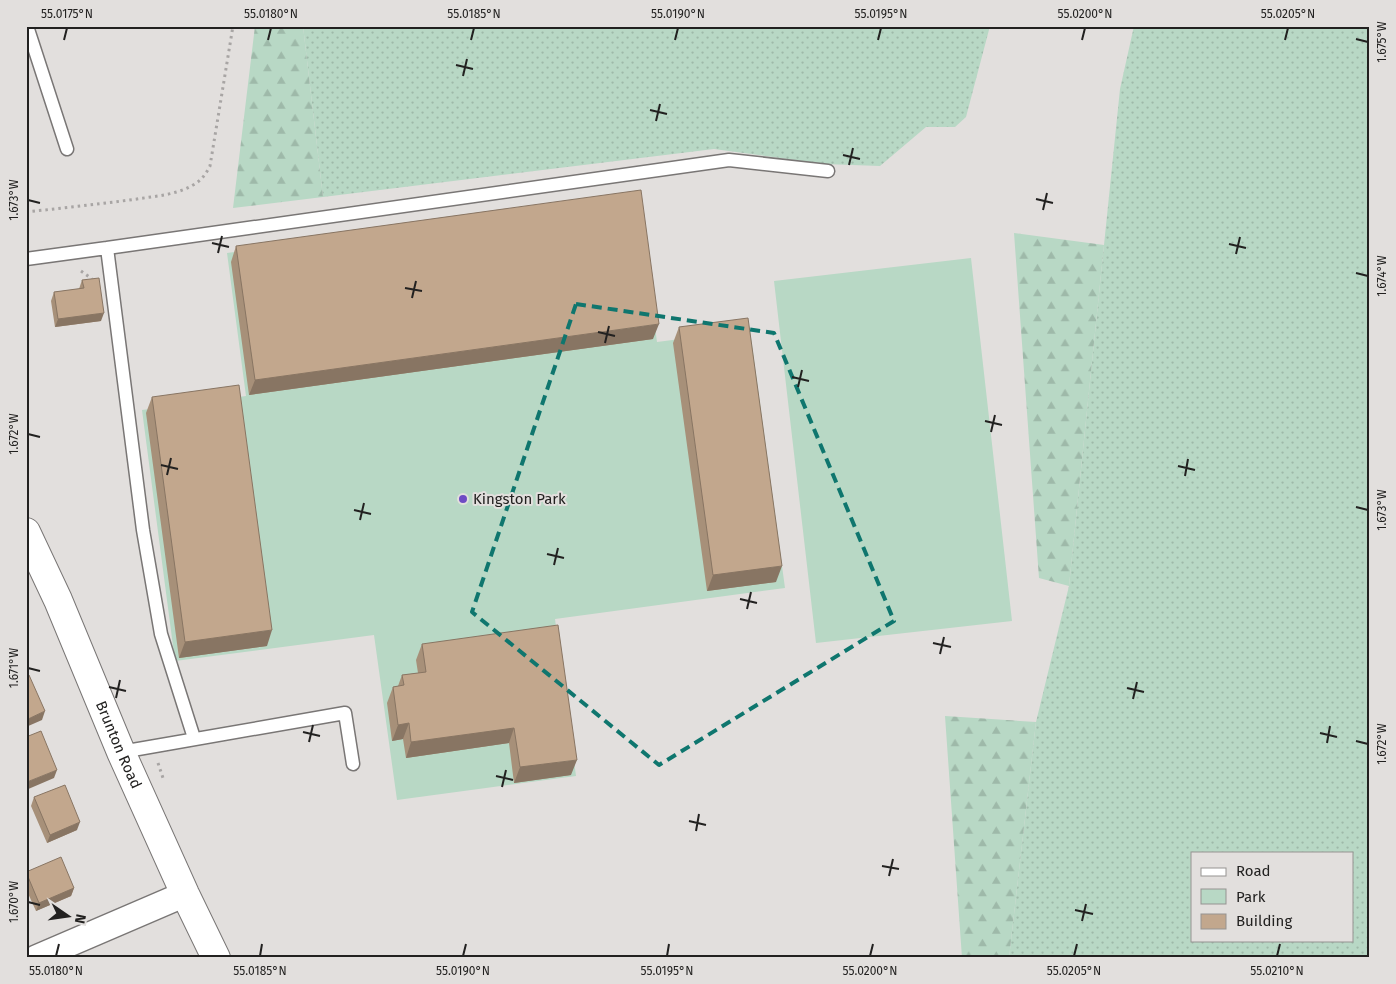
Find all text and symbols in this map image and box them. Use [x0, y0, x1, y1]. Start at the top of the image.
text: 55.0175°N [41, 7, 93, 21]
text: 55.0180°N [244, 7, 298, 21]
text: 55.0185°N [447, 7, 501, 21]
text: 55.0190°N [651, 7, 705, 21]
text: 55.0195°N [855, 7, 907, 21]
text: 55.0200°N [1057, 7, 1113, 21]
text: 55.0205°N [1261, 7, 1315, 21]
text: 1.675°W [1375, 21, 1389, 63]
text: 1.673°W [7, 179, 21, 221]
text: 1.674°W [1375, 255, 1389, 297]
text: 1.672°W [7, 413, 21, 455]
text: 1.673°W [1375, 489, 1389, 531]
place label: Kingston Park [473, 490, 566, 508]
marker: Kingston Park [457, 493, 469, 505]
text: 1.671°W [7, 648, 21, 688]
street label: Brunton Road [92, 698, 145, 791]
text: 1.672°W [1375, 723, 1389, 765]
legend [1191, 852, 1354, 942]
text: Road [1236, 862, 1271, 880]
text: 1.670°W [7, 881, 21, 923]
text: Park [1236, 888, 1266, 906]
north arrow [42, 892, 92, 942]
text: N [71, 912, 90, 925]
text: Building [1236, 912, 1292, 930]
text: 55.0180°N [29, 964, 83, 978]
text: 55.0185°N [233, 964, 287, 978]
text: 55.0190°N [436, 964, 490, 978]
text: 55.0195°N [641, 964, 693, 978]
text: 55.0200°N [842, 964, 898, 978]
text: 55.0205°N [1047, 964, 1101, 978]
text: 55.0210°N [1250, 964, 1304, 978]

